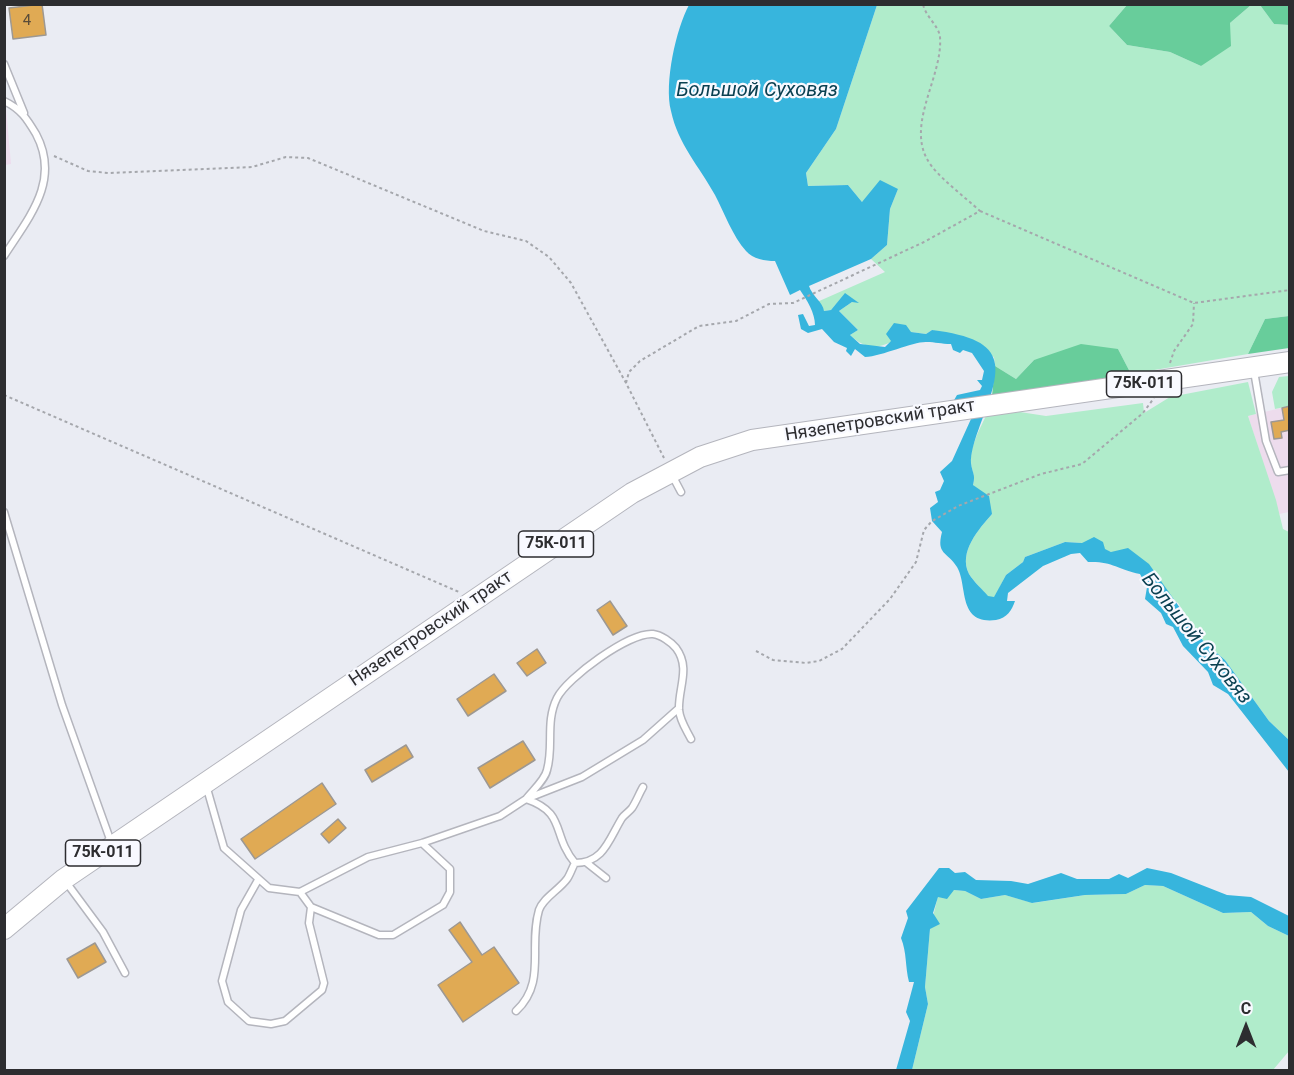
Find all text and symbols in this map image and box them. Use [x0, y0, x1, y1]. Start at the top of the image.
house number: 4 [23, 12, 31, 30]
water label: Большой Суховяз [676, 79, 838, 103]
road number: 75К-011 [1106, 371, 1182, 397]
street label: Нязепетровский тракт [784, 395, 976, 447]
road number: 75К-011 [518, 531, 594, 557]
street label: Нязепетровский тракт [345, 566, 517, 692]
water label: Большой Суховяз [1136, 569, 1256, 709]
road number: 75К-011 [66, 840, 140, 866]
north arrow [1216, 997, 1276, 1057]
text: С [1241, 999, 1251, 1018]

